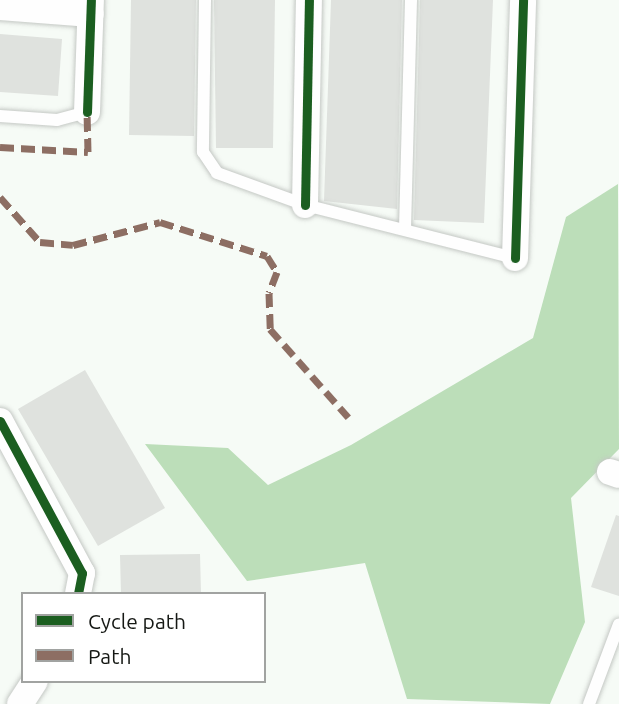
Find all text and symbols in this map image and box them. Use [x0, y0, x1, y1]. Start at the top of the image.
legend [21, 592, 266, 683]
text: Cycle path [88, 609, 186, 633]
text: Path [88, 644, 131, 668]

